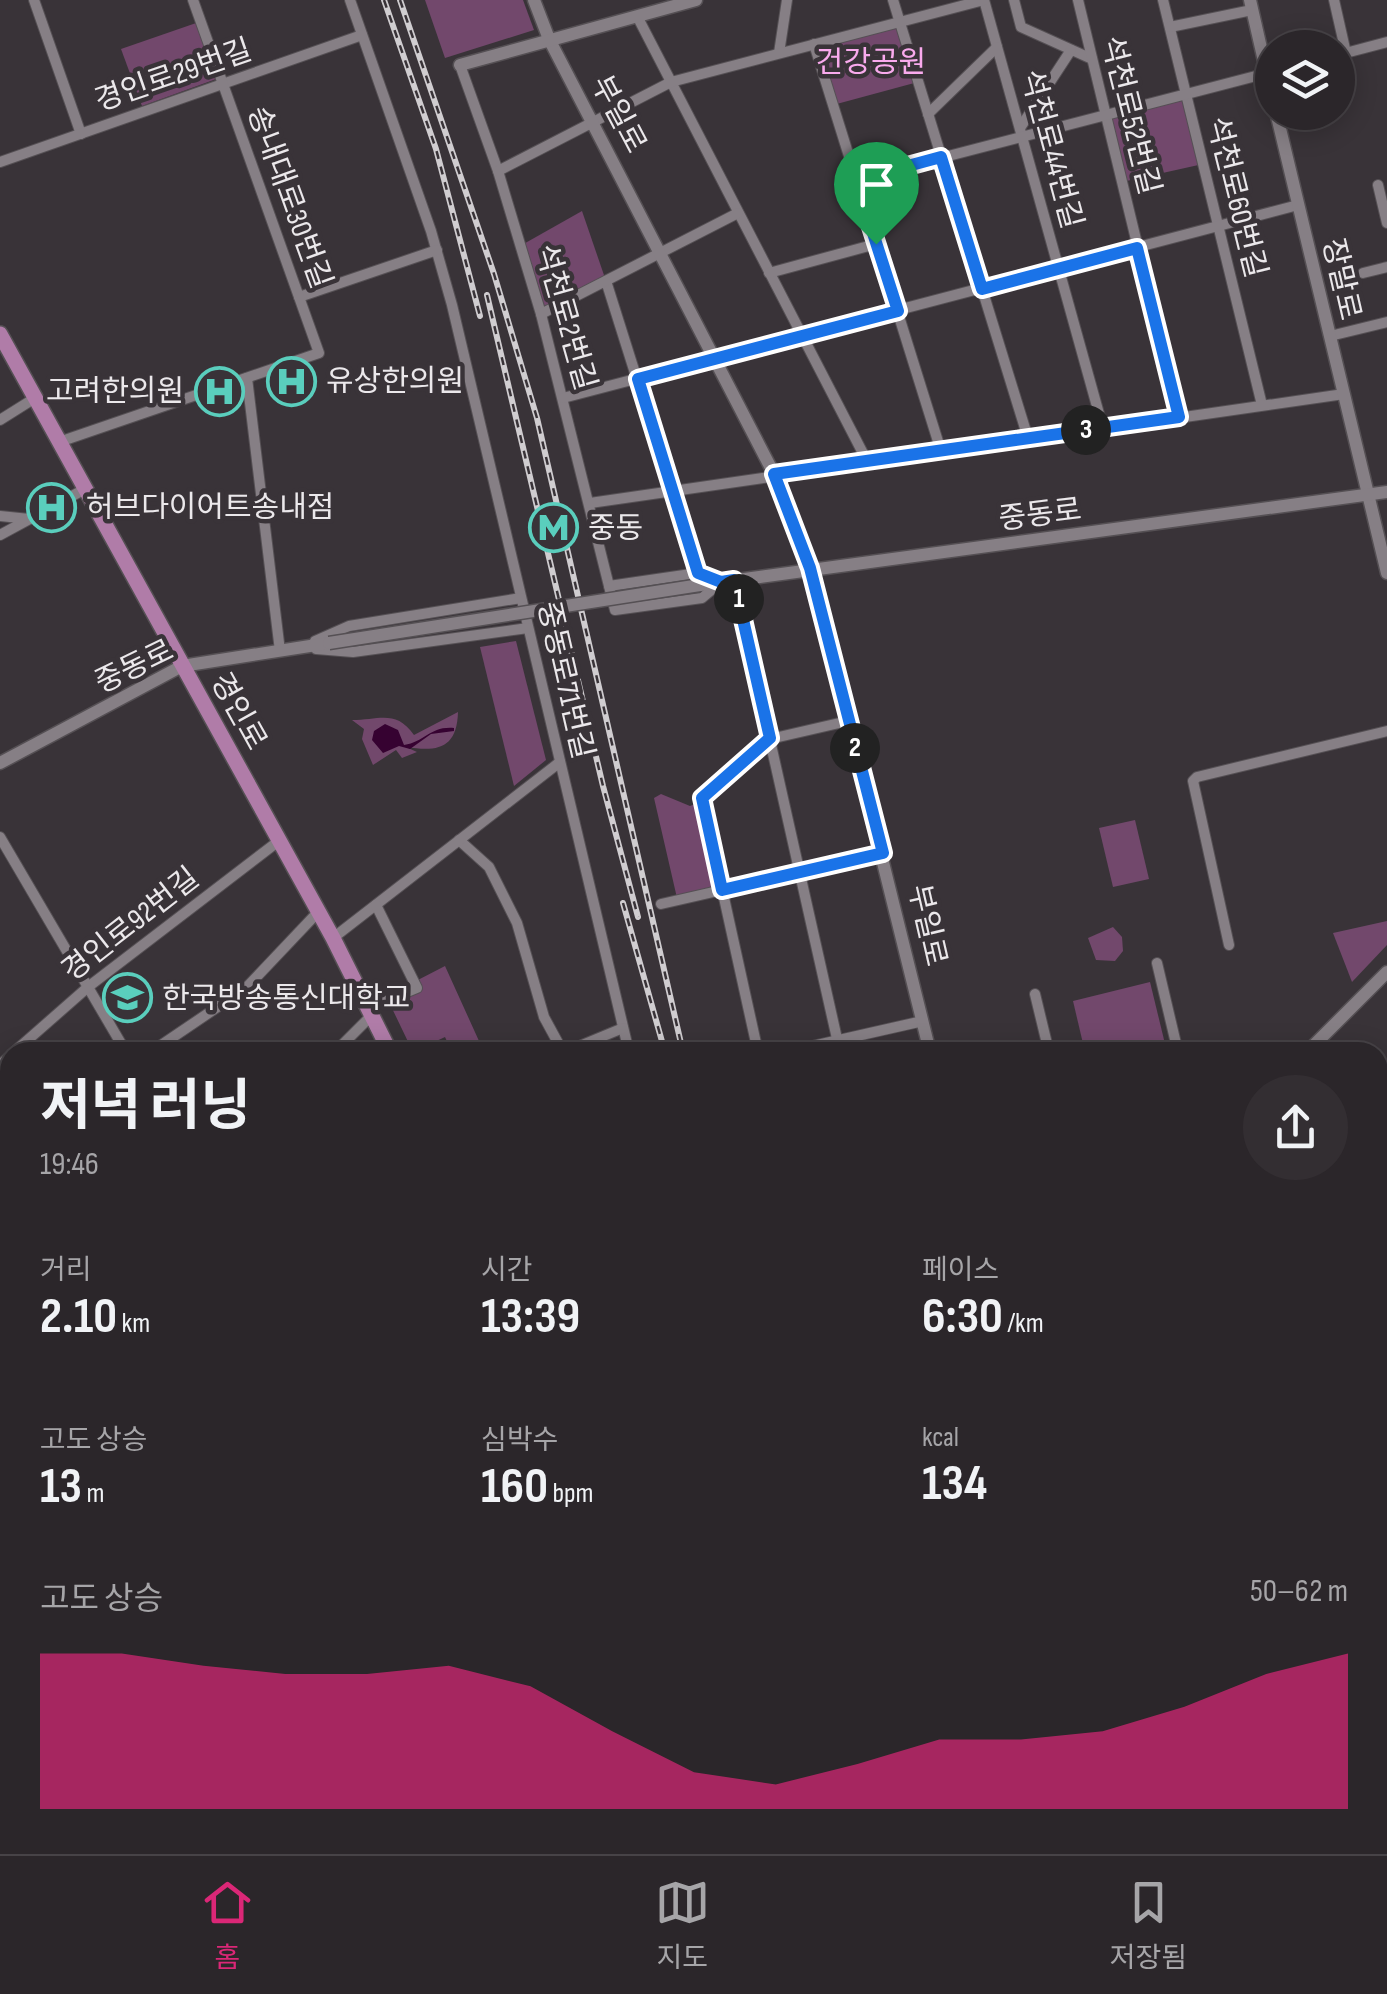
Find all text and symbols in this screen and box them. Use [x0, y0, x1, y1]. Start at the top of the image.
map controls [1255, 30, 1355, 130]
button: layers [1255, 30, 1355, 130]
street label: 경인로29번길 [90, 32, 257, 120]
street label: 석천로52번길 [1093, 32, 1167, 198]
park label: 건강공원 [816, 45, 926, 81]
street label: 석천로44번길 [1013, 66, 1090, 233]
street label: 부일로 [583, 69, 653, 159]
street label: 송내대로30번길 [239, 101, 339, 294]
street label: 석천로60번길 [1199, 113, 1273, 281]
pin [834, 142, 919, 245]
icon: arrive [849, 157, 904, 212]
street label: 장말로 [1314, 235, 1368, 324]
street label: 석천로2번길 [527, 240, 603, 395]
hospital icon: 유상한의원 [265, 355, 317, 407]
place label: 유상한의원 [326, 364, 464, 400]
hospital icon: 고려한의원 [193, 365, 245, 417]
place label: 고려한의원 [46, 374, 184, 410]
pin: 3 [1061, 405, 1111, 455]
text: 3 [1080, 413, 1092, 446]
hospital icon: 허브다이어트송내점 [25, 481, 77, 533]
place label: 허브다이어트송내점 [86, 490, 334, 526]
street label: 중동로 [997, 492, 1083, 538]
metro station icon: 중동 [527, 502, 579, 554]
place label: 중동 [588, 511, 643, 547]
pin: 1 [714, 574, 764, 624]
text: 1 [734, 582, 744, 615]
street label: 중동로71번길 [529, 598, 601, 763]
street label: 중동로 [89, 633, 180, 701]
street label: 경인로 [202, 667, 274, 756]
pin: 2 [830, 723, 880, 773]
text: 2 [849, 731, 861, 764]
street label: 경인로92번길 [55, 860, 206, 989]
street label: 부일로 [900, 881, 954, 970]
school or university icon: 한국방송통신대학교 [101, 972, 153, 1024]
place label: 한국방송통신대학교 [162, 981, 410, 1017]
text: 저녁 러닝 [40, 1074, 251, 1141]
button: share [1243, 1075, 1348, 1180]
text: 19:46 [40, 1145, 99, 1184]
text: 거리 [40, 1254, 92, 1287]
text: 시간 [481, 1254, 533, 1287]
text: 페이스 [922, 1254, 999, 1287]
text: 2.10 [40, 1287, 117, 1347]
text: 13:39 [481, 1287, 580, 1347]
text: 6:30 [922, 1287, 1003, 1347]
text: km [117, 1307, 150, 1340]
text: /km [1003, 1307, 1044, 1340]
text: kcal [922, 1421, 959, 1454]
text: 고도 상승 [40, 1424, 148, 1457]
text: 심박수 [481, 1424, 558, 1457]
text: 134 [922, 1454, 987, 1514]
text: 13 [40, 1457, 82, 1517]
text: 160 [481, 1457, 548, 1517]
text: m [82, 1477, 104, 1510]
text: bpm [548, 1477, 594, 1510]
text: 50–62 m [1250, 1572, 1348, 1611]
text: 고도 상승 [40, 1580, 163, 1619]
tab: 홈 [200, 1875, 255, 1975]
tab: 지도 [655, 1875, 710, 1975]
tab: 저장됨 [1110, 1875, 1187, 1975]

